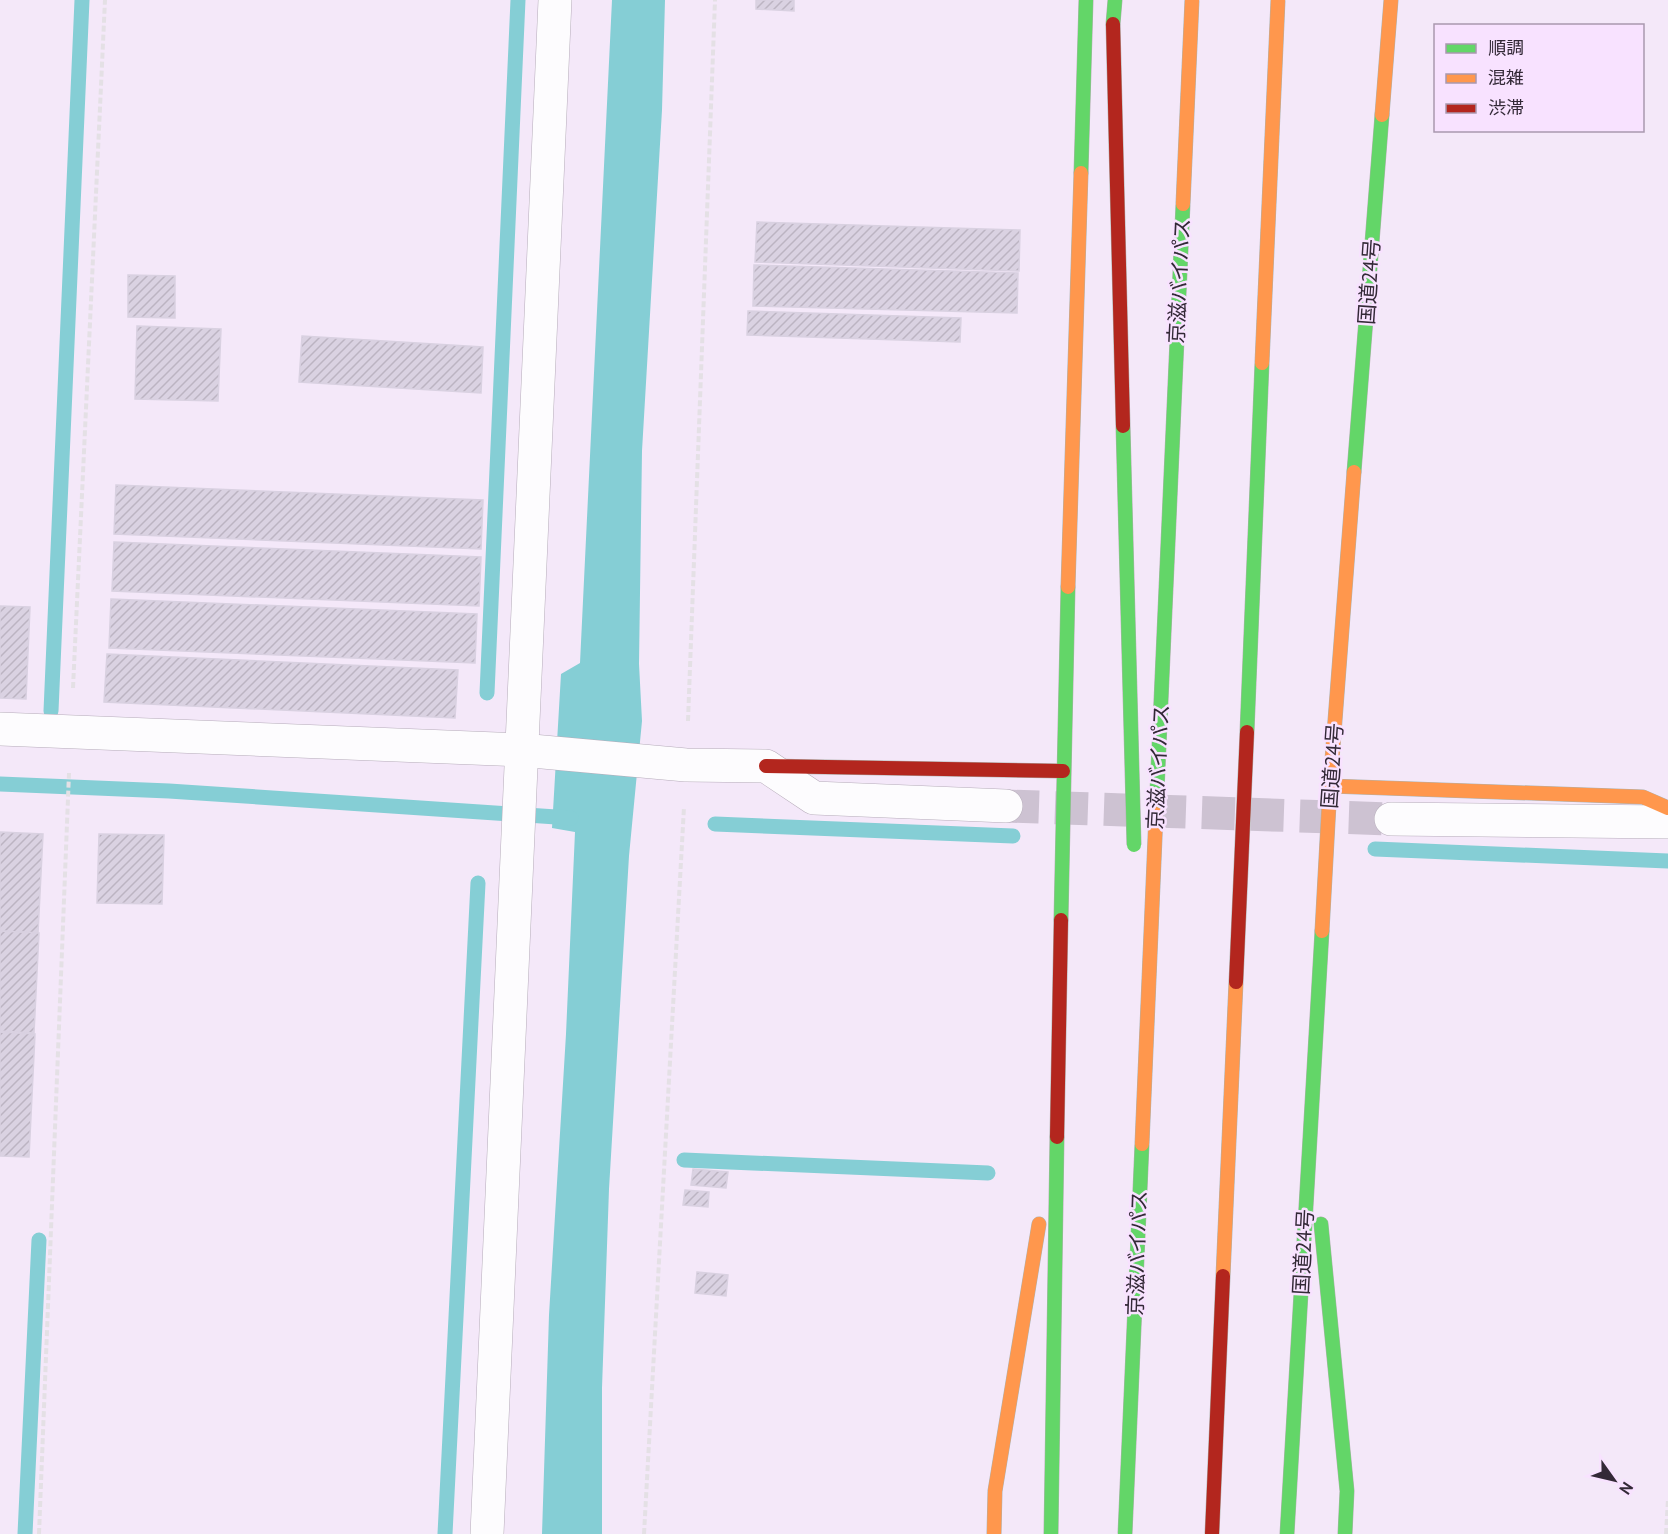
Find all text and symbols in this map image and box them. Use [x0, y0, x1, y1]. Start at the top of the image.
legend [1434, 24, 1644, 132]
text: 順調 [1488, 36, 1524, 59]
text: 混雑 [1488, 66, 1524, 89]
text: 渋滞 [1488, 96, 1524, 119]
street label: 京滋バイパス [1162, 218, 1196, 344]
street label: 国道24号 [1353, 238, 1385, 326]
street label: 京滋バイパス [1141, 704, 1175, 830]
street label: 国道24号 [1316, 722, 1348, 810]
street label: 京滋バイパス [1121, 1190, 1153, 1316]
street label: 国道24号 [1287, 1208, 1319, 1296]
north arrow [1584, 1450, 1644, 1510]
text: N [1615, 1478, 1638, 1498]

